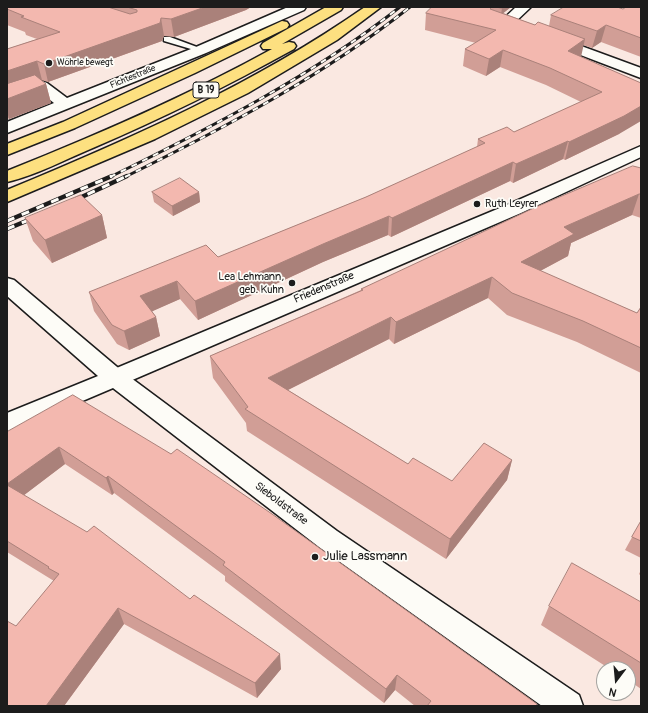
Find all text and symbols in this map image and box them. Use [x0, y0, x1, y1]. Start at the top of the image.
marker: Wöhrle bewegt [44, 58, 54, 68]
place label: Wöhrle bewegt [57, 58, 113, 68]
street label: Fichtestraße [109, 63, 157, 91]
road number: B 19 [193, 82, 219, 98]
place label: Ruth Leyrer [485, 197, 538, 211]
marker: Ruth Leyrer [472, 199, 482, 209]
street label: Friedenstraße [292, 269, 356, 307]
place label: Lea Lehmann, geb. Kuhn [218, 270, 284, 296]
marker: Lea Lehmann, geb. Kuhn [287, 278, 297, 288]
street label: Sieboldstraße [252, 480, 310, 528]
place label: Julie Lassmann [323, 549, 407, 565]
marker: Julie Lassmann [310, 552, 320, 562]
north arrow [596, 661, 636, 701]
text: N [607, 685, 618, 699]

